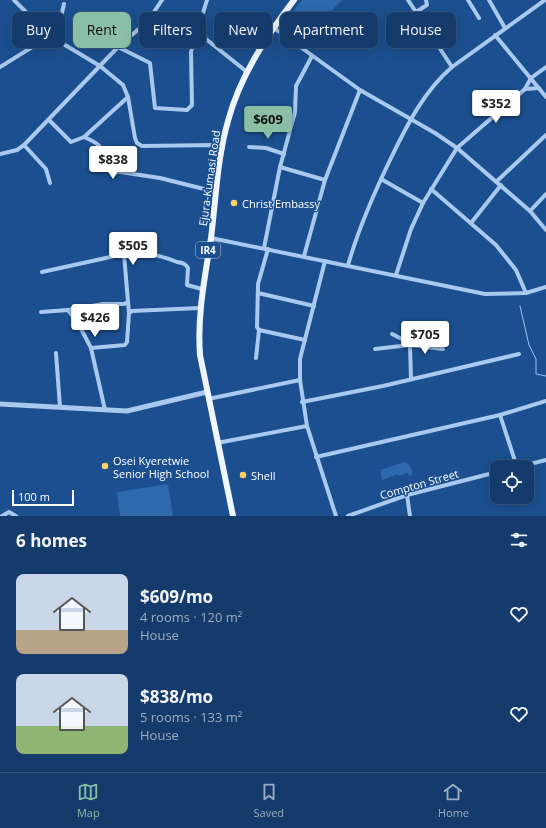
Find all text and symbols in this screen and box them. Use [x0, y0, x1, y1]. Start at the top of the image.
chip: Buy [12, 12, 65, 48]
chip: Rent [73, 12, 131, 48]
chip: Filters [139, 12, 206, 48]
chip: New [214, 12, 272, 48]
chip: Apartment [280, 12, 378, 48]
chip: House [386, 12, 456, 48]
pin: $352 [472, 90, 520, 124]
text: $352 [481, 94, 511, 112]
pin: $609 [244, 106, 292, 140]
text: $609 [253, 110, 283, 128]
street label: Ejura-Kumasi Road [195, 129, 223, 227]
pin: $838 [89, 146, 137, 180]
text: $838 [98, 150, 128, 168]
place label: Christ Embassy [242, 196, 321, 211]
marker: Christ Embassy [229, 198, 239, 208]
pin: $505 [109, 232, 157, 266]
text: $505 [118, 236, 148, 254]
road number: IR4 [196, 242, 220, 258]
pin: $426 [71, 304, 119, 338]
text: $426 [80, 308, 110, 326]
pin: $705 [401, 321, 449, 355]
text: $705 [410, 325, 440, 343]
place label: Osei Kyeretwie Senior High School [113, 453, 209, 481]
map controls [490, 460, 534, 504]
button: locate [490, 460, 534, 504]
marker: Osei Kyeretwie Senior High School [100, 461, 110, 471]
street label: Compton Street [378, 466, 460, 502]
place label: Shell [251, 468, 276, 483]
marker: Shell [238, 470, 248, 480]
scale bar [12, 488, 74, 507]
text: 100 m [18, 489, 50, 504]
text: 6 homes [16, 529, 87, 552]
icon: filters [508, 529, 530, 551]
text: $609/mo [140, 585, 213, 608]
icon: home [48, 590, 96, 638]
icon: heart [508, 603, 530, 625]
text: 4 rooms · 120 m² [140, 608, 242, 626]
text: House [140, 626, 179, 644]
text: $838/mo [140, 685, 213, 708]
icon: home [48, 690, 96, 738]
icon: heart [508, 703, 530, 725]
text: 5 rooms · 133 m² [140, 708, 242, 726]
text: House [140, 726, 179, 744]
tab: Map [77, 781, 100, 820]
tab: Saved [254, 781, 284, 820]
tab: Home [438, 781, 469, 820]

